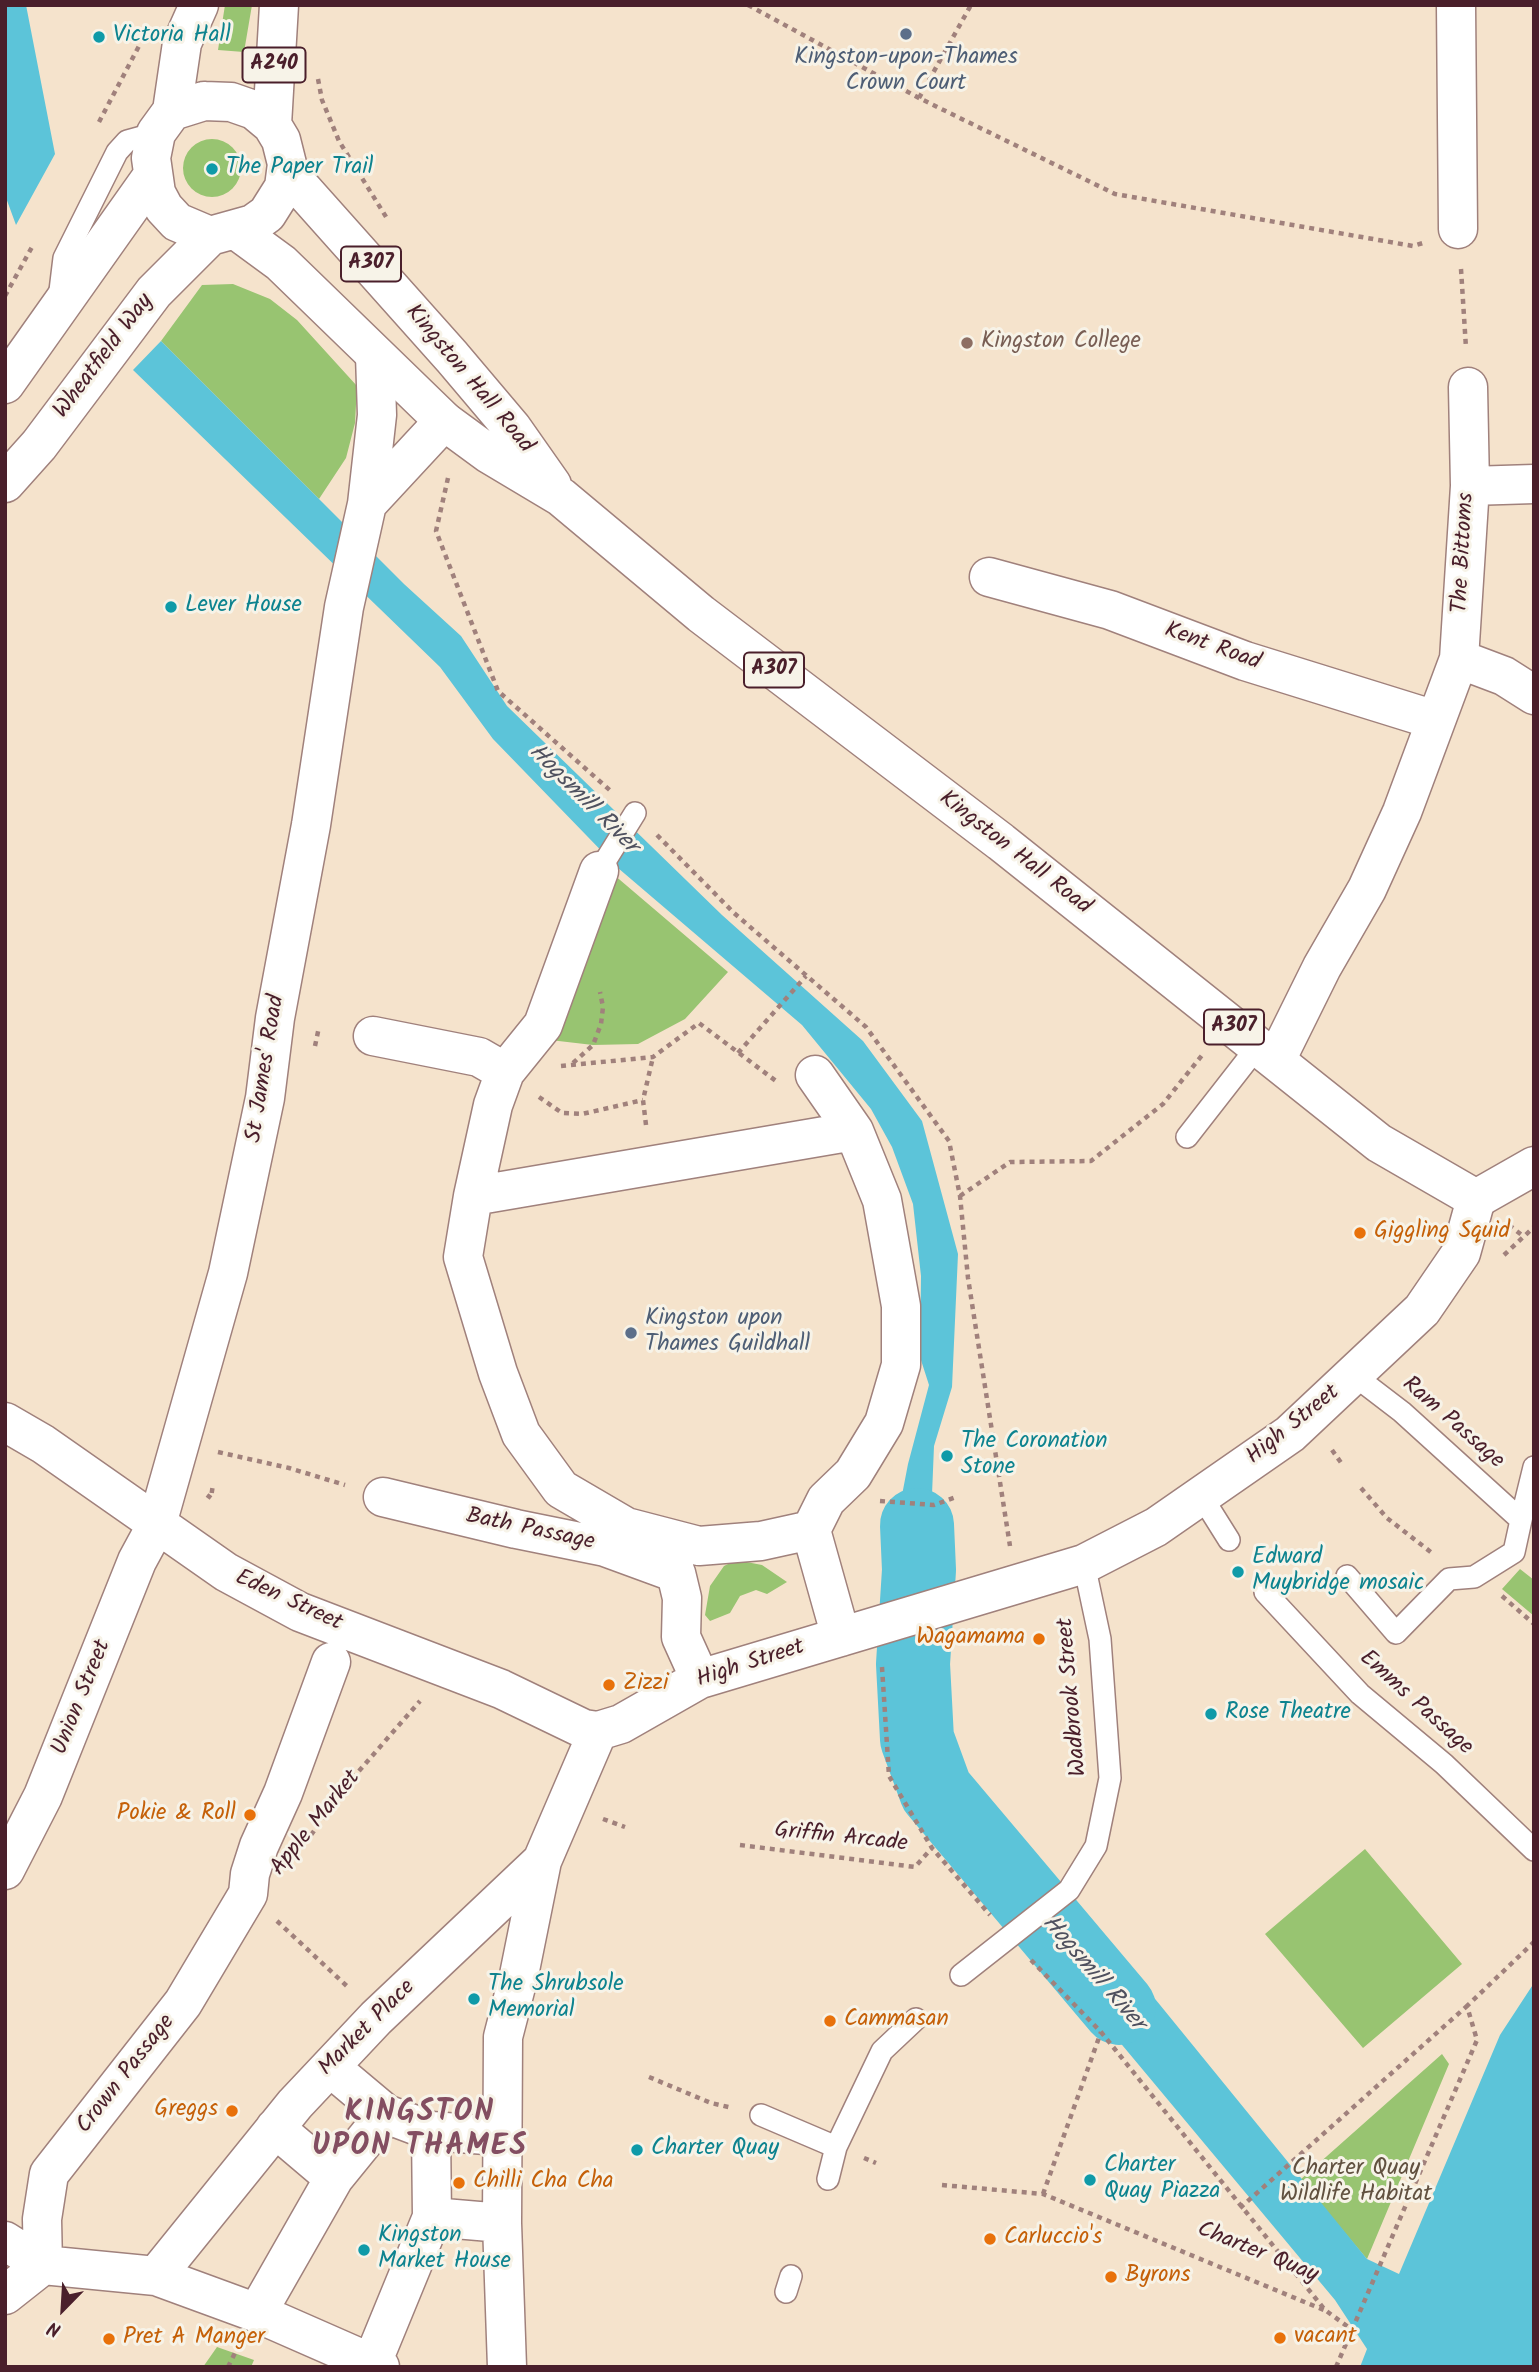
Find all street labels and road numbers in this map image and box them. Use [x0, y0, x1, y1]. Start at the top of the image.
road number: A240 [243, 48, 306, 82]
road number: A307 [341, 246, 401, 282]
street label: Wheatfield Way [49, 289, 161, 425]
street label: Kingston Hall Road [398, 300, 538, 460]
street label: The Bittoms [1448, 492, 1482, 614]
street label: Kent Road [1160, 618, 1264, 678]
road number: A307 [744, 652, 804, 688]
street label: Kingston Hall Road [932, 786, 1096, 922]
street label: St James' Road [242, 993, 292, 1145]
road number: A307 [1204, 1010, 1264, 1044]
street label: Ram Passage [1395, 1372, 1509, 1476]
street label: High Street [1242, 1380, 1346, 1472]
street label: Bath Passage [463, 1504, 597, 1558]
street label: Eden Street [230, 1565, 346, 1639]
street label: Wadbrook Street [1053, 1617, 1095, 1777]
street label: High Street [694, 1635, 808, 1695]
street label: Union Street [47, 1636, 119, 1760]
street label: Emms Passage [1352, 1646, 1478, 1762]
street label: Apple Market [266, 1766, 368, 1882]
street label: Griffin Arcade [773, 1818, 909, 1860]
street label: Market Place [314, 1975, 422, 2083]
street label: Crown Passage [72, 2010, 182, 2140]
street label: Charter Quay [1193, 2217, 1321, 2291]

